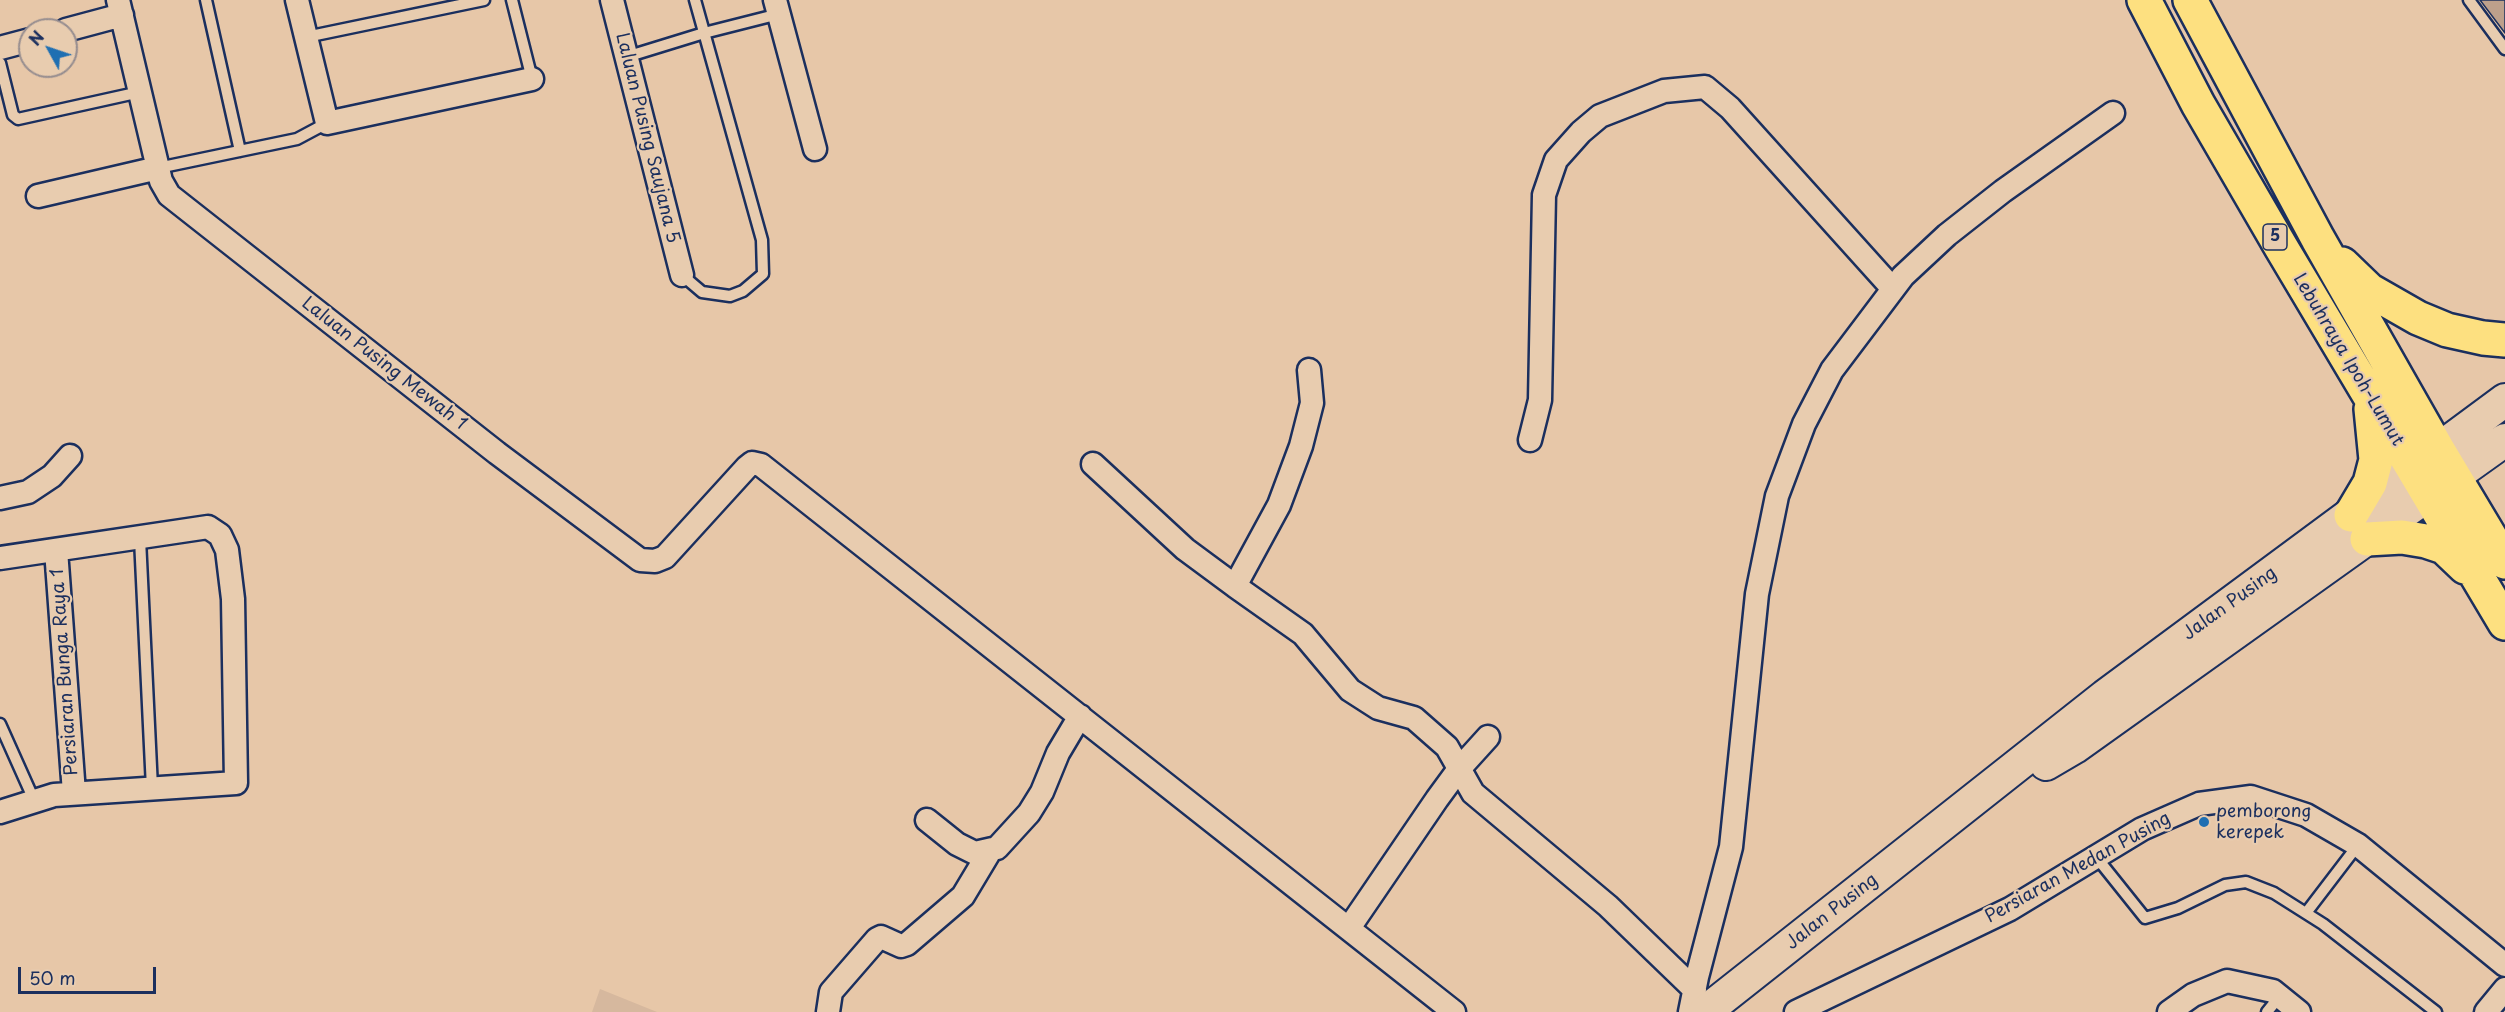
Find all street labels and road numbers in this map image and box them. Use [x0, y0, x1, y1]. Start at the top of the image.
street label: Laluan Pusing Saujana 5 [610, 31, 684, 245]
road number: 5 [2263, 224, 2287, 250]
street label: Lebuhraya Ipoh-Lumut [2288, 270, 2408, 450]
street label: Laluan Pusing Mewah 1 [297, 293, 471, 435]
street label: Jalan Pusing [2179, 563, 2281, 645]
street label: Persiaran Bunga Raya 1 [47, 568, 83, 776]
street label: Persiaran Medan Pusing [1982, 808, 2174, 928]
street label: Jalan Pusing [1782, 869, 1882, 955]

